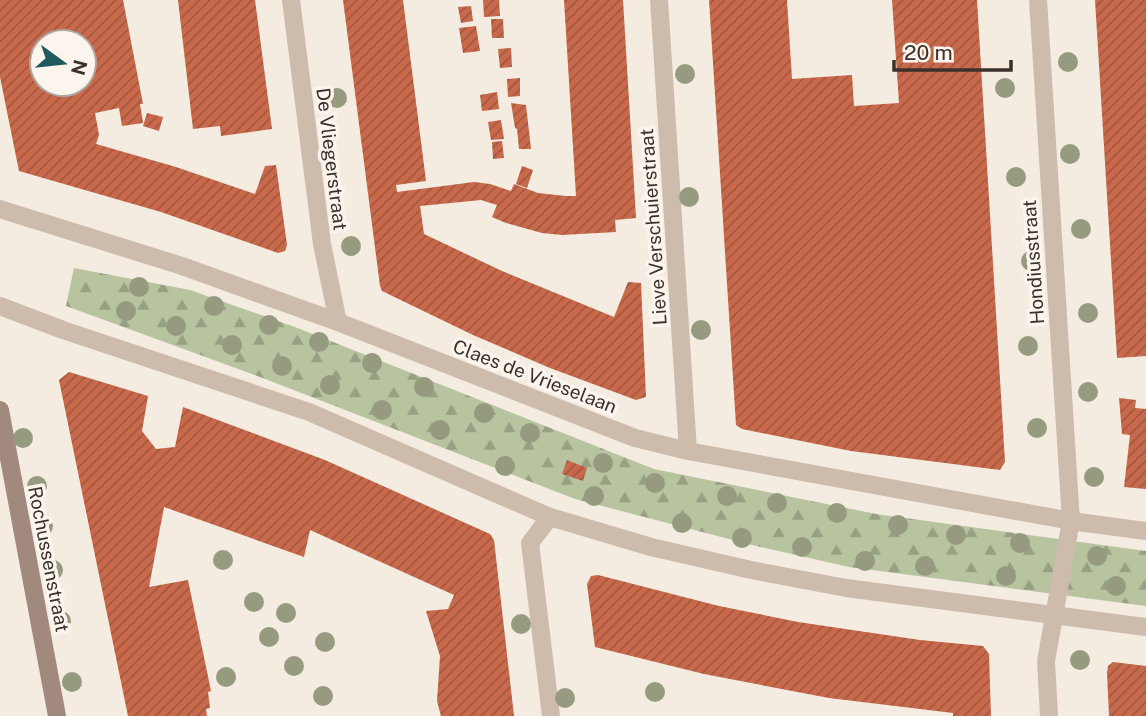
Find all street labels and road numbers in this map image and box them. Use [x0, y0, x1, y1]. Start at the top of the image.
street label: De Vliegerstraat [312, 87, 352, 231]
street label: Lieve Verschuierstraat [635, 128, 671, 326]
street label: Hondiusstraat [1018, 199, 1048, 325]
street label: Claes de Vrieselaan [450, 335, 620, 417]
street label: Rochussenstraat [24, 484, 74, 634]

